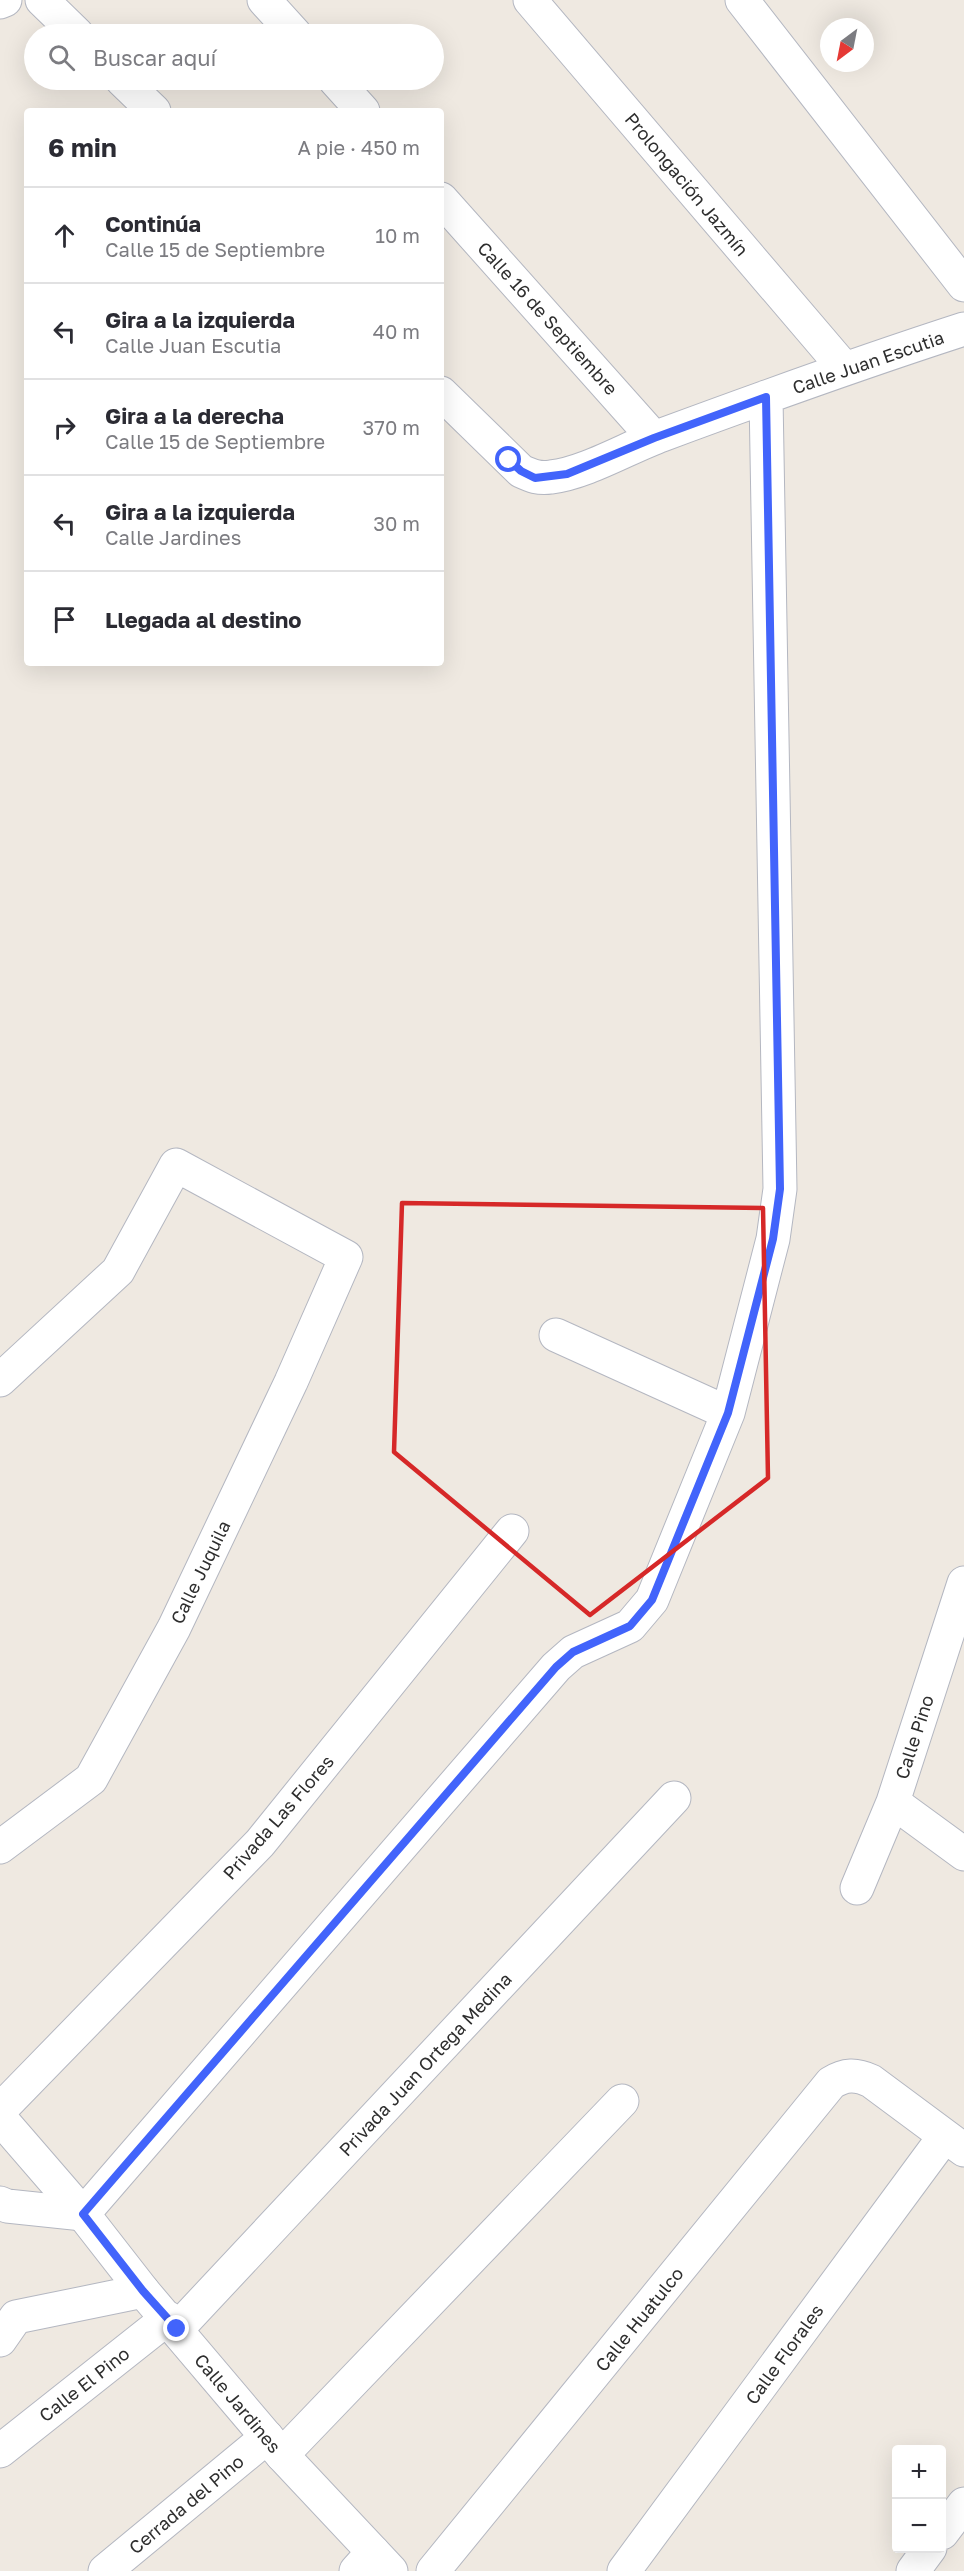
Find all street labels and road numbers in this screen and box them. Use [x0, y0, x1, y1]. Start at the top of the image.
street label: Prolongación Jazmín [621, 108, 753, 260]
street label: Calle 16 de Septiembre [473, 237, 623, 399]
street label: Calle Juan Escutia [789, 326, 947, 398]
street label: Calle Juquila [165, 1517, 235, 1627]
street label: Calle Pino [890, 1692, 938, 1782]
street label: Privada Las Flores [218, 1750, 338, 1884]
street label: Privada Juan Ortega Medina [334, 1968, 516, 2160]
street label: Calle Huatulco [590, 2263, 688, 2375]
street label: Calle Florales [740, 2300, 828, 2408]
street label: Calle El Pino [35, 2342, 133, 2426]
street label: Calle Jardines [190, 2349, 286, 2457]
street label: Cerrada del Pino [124, 2450, 248, 2558]

